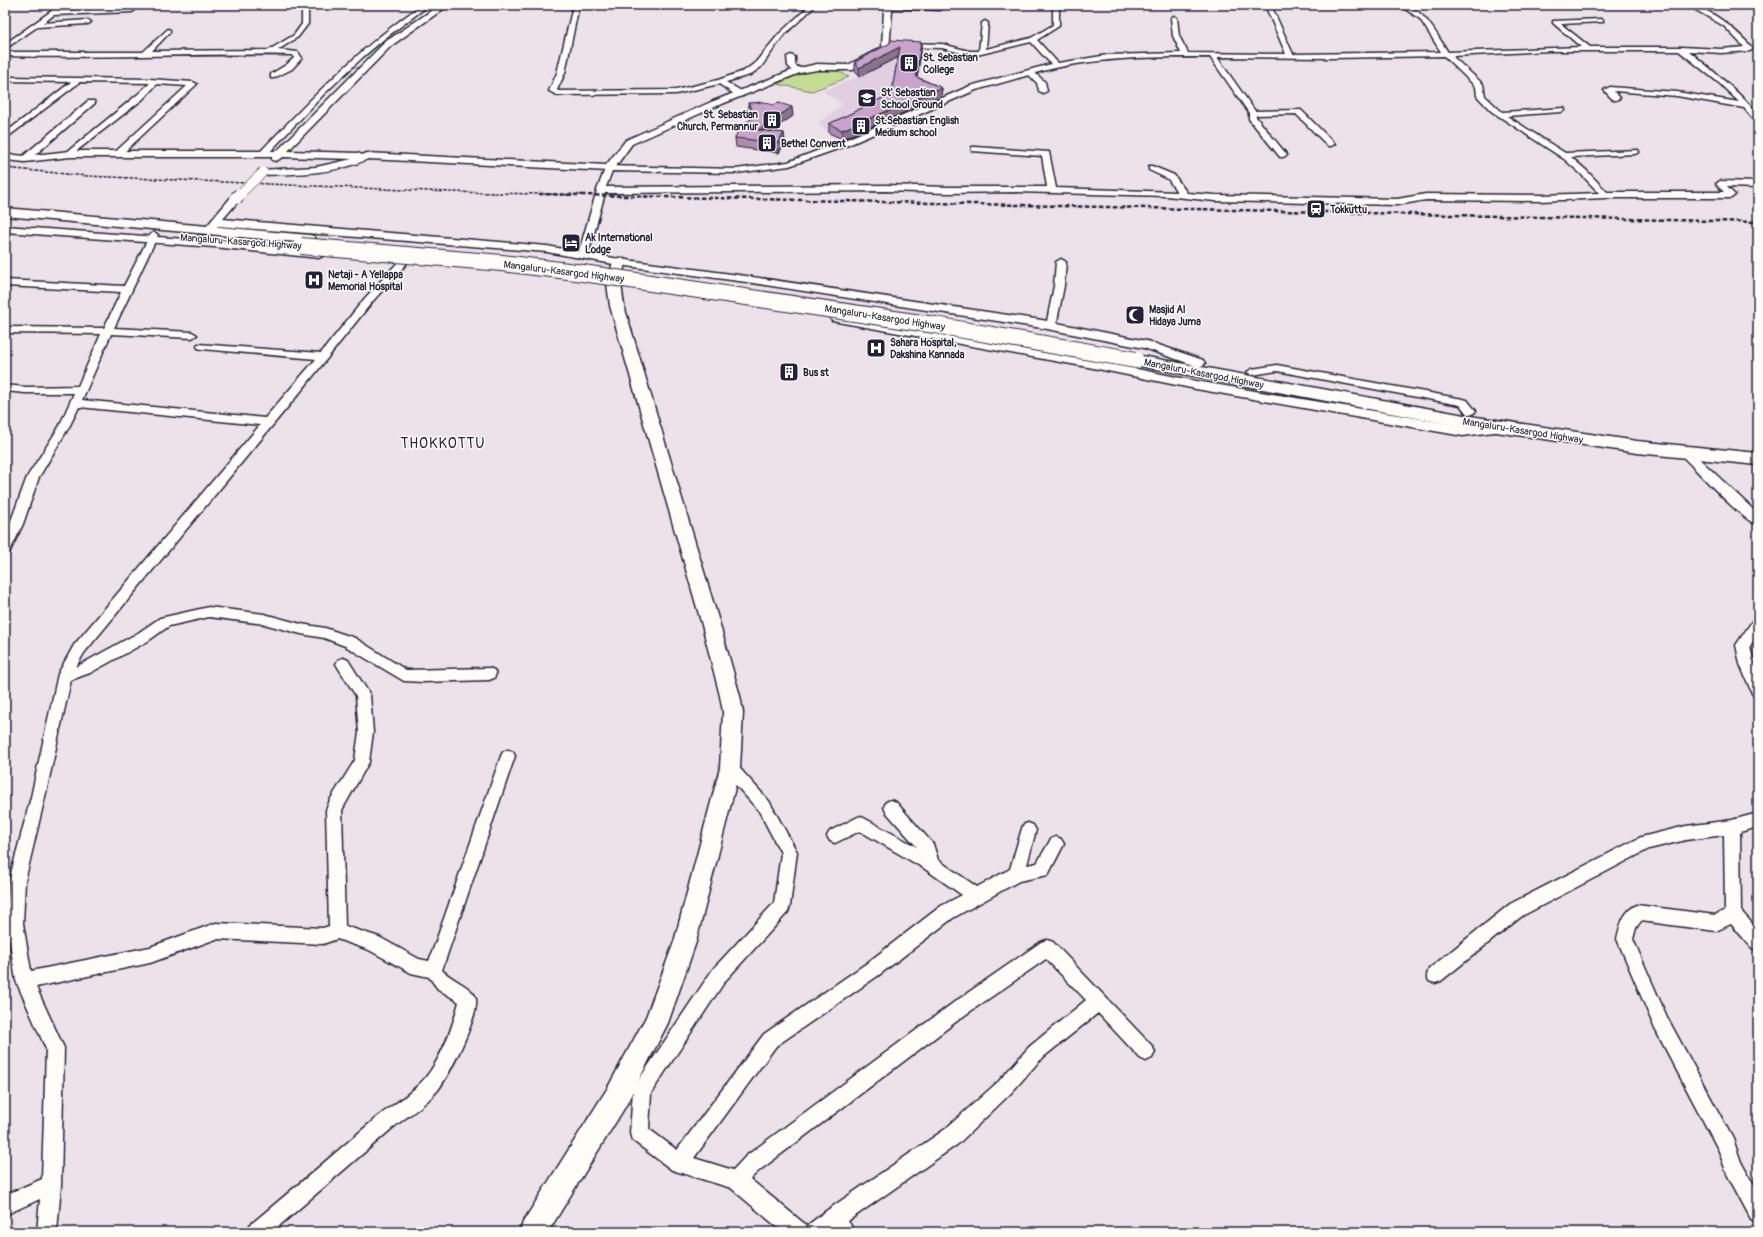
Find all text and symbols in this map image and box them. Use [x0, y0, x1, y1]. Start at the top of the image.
building icon: St. Sebastian College [898, 52, 920, 74]
place label: St. Sebastian College [923, 52, 978, 76]
school or university icon: St' Sebastian School Ground [856, 87, 878, 109]
place label: St' Sebastian School Ground [881, 87, 943, 111]
place label: St. Sebastian Church, Permannur [677, 109, 758, 133]
building icon: St. Sebastian Church, Permannur [761, 109, 783, 131]
building icon: St.Sebastian English Medium school [850, 115, 872, 137]
place label: St.Sebastian English Medium school [875, 115, 959, 139]
building icon: Bethel Convent [756, 132, 778, 154]
place label: Bethel Convent [781, 138, 847, 150]
station icon: Tokkuttu [1305, 198, 1327, 220]
place label: Tokkuttu [1329, 204, 1367, 216]
street label: Mangaluru-Kasargod Highway [180, 232, 303, 252]
hotel icon: Ak International Lodge [560, 232, 582, 254]
place label: Ak International Lodge [585, 232, 653, 256]
street label: Mangaluru-Kasargod Highway [503, 259, 626, 285]
hospital icon: Netaji - A Yellappa Memorial Hospital [303, 269, 325, 291]
place label: Netaji - A Yellappa Memorial Hospital [328, 269, 403, 293]
street label: Mangaluru-Kasargod Highway [824, 303, 947, 334]
mosque icon: Masjid Al Hidaya Juma [1124, 304, 1146, 326]
place label: Masjid Al Hidaya Juma [1149, 304, 1201, 328]
hospital icon: Sahara Hospital, Dakshina Kannada [865, 337, 887, 359]
place label: Sahara Hospital, Dakshina Kannada [890, 337, 965, 361]
street label: Mangaluru-Kasargod Highway [1143, 356, 1265, 392]
building icon: Bus st [778, 361, 800, 383]
place label: Bus st [803, 367, 830, 379]
street label: Mangaluru-Kasargod Highway [1462, 416, 1585, 447]
district label: THOKKOTTU [400, 435, 486, 452]

